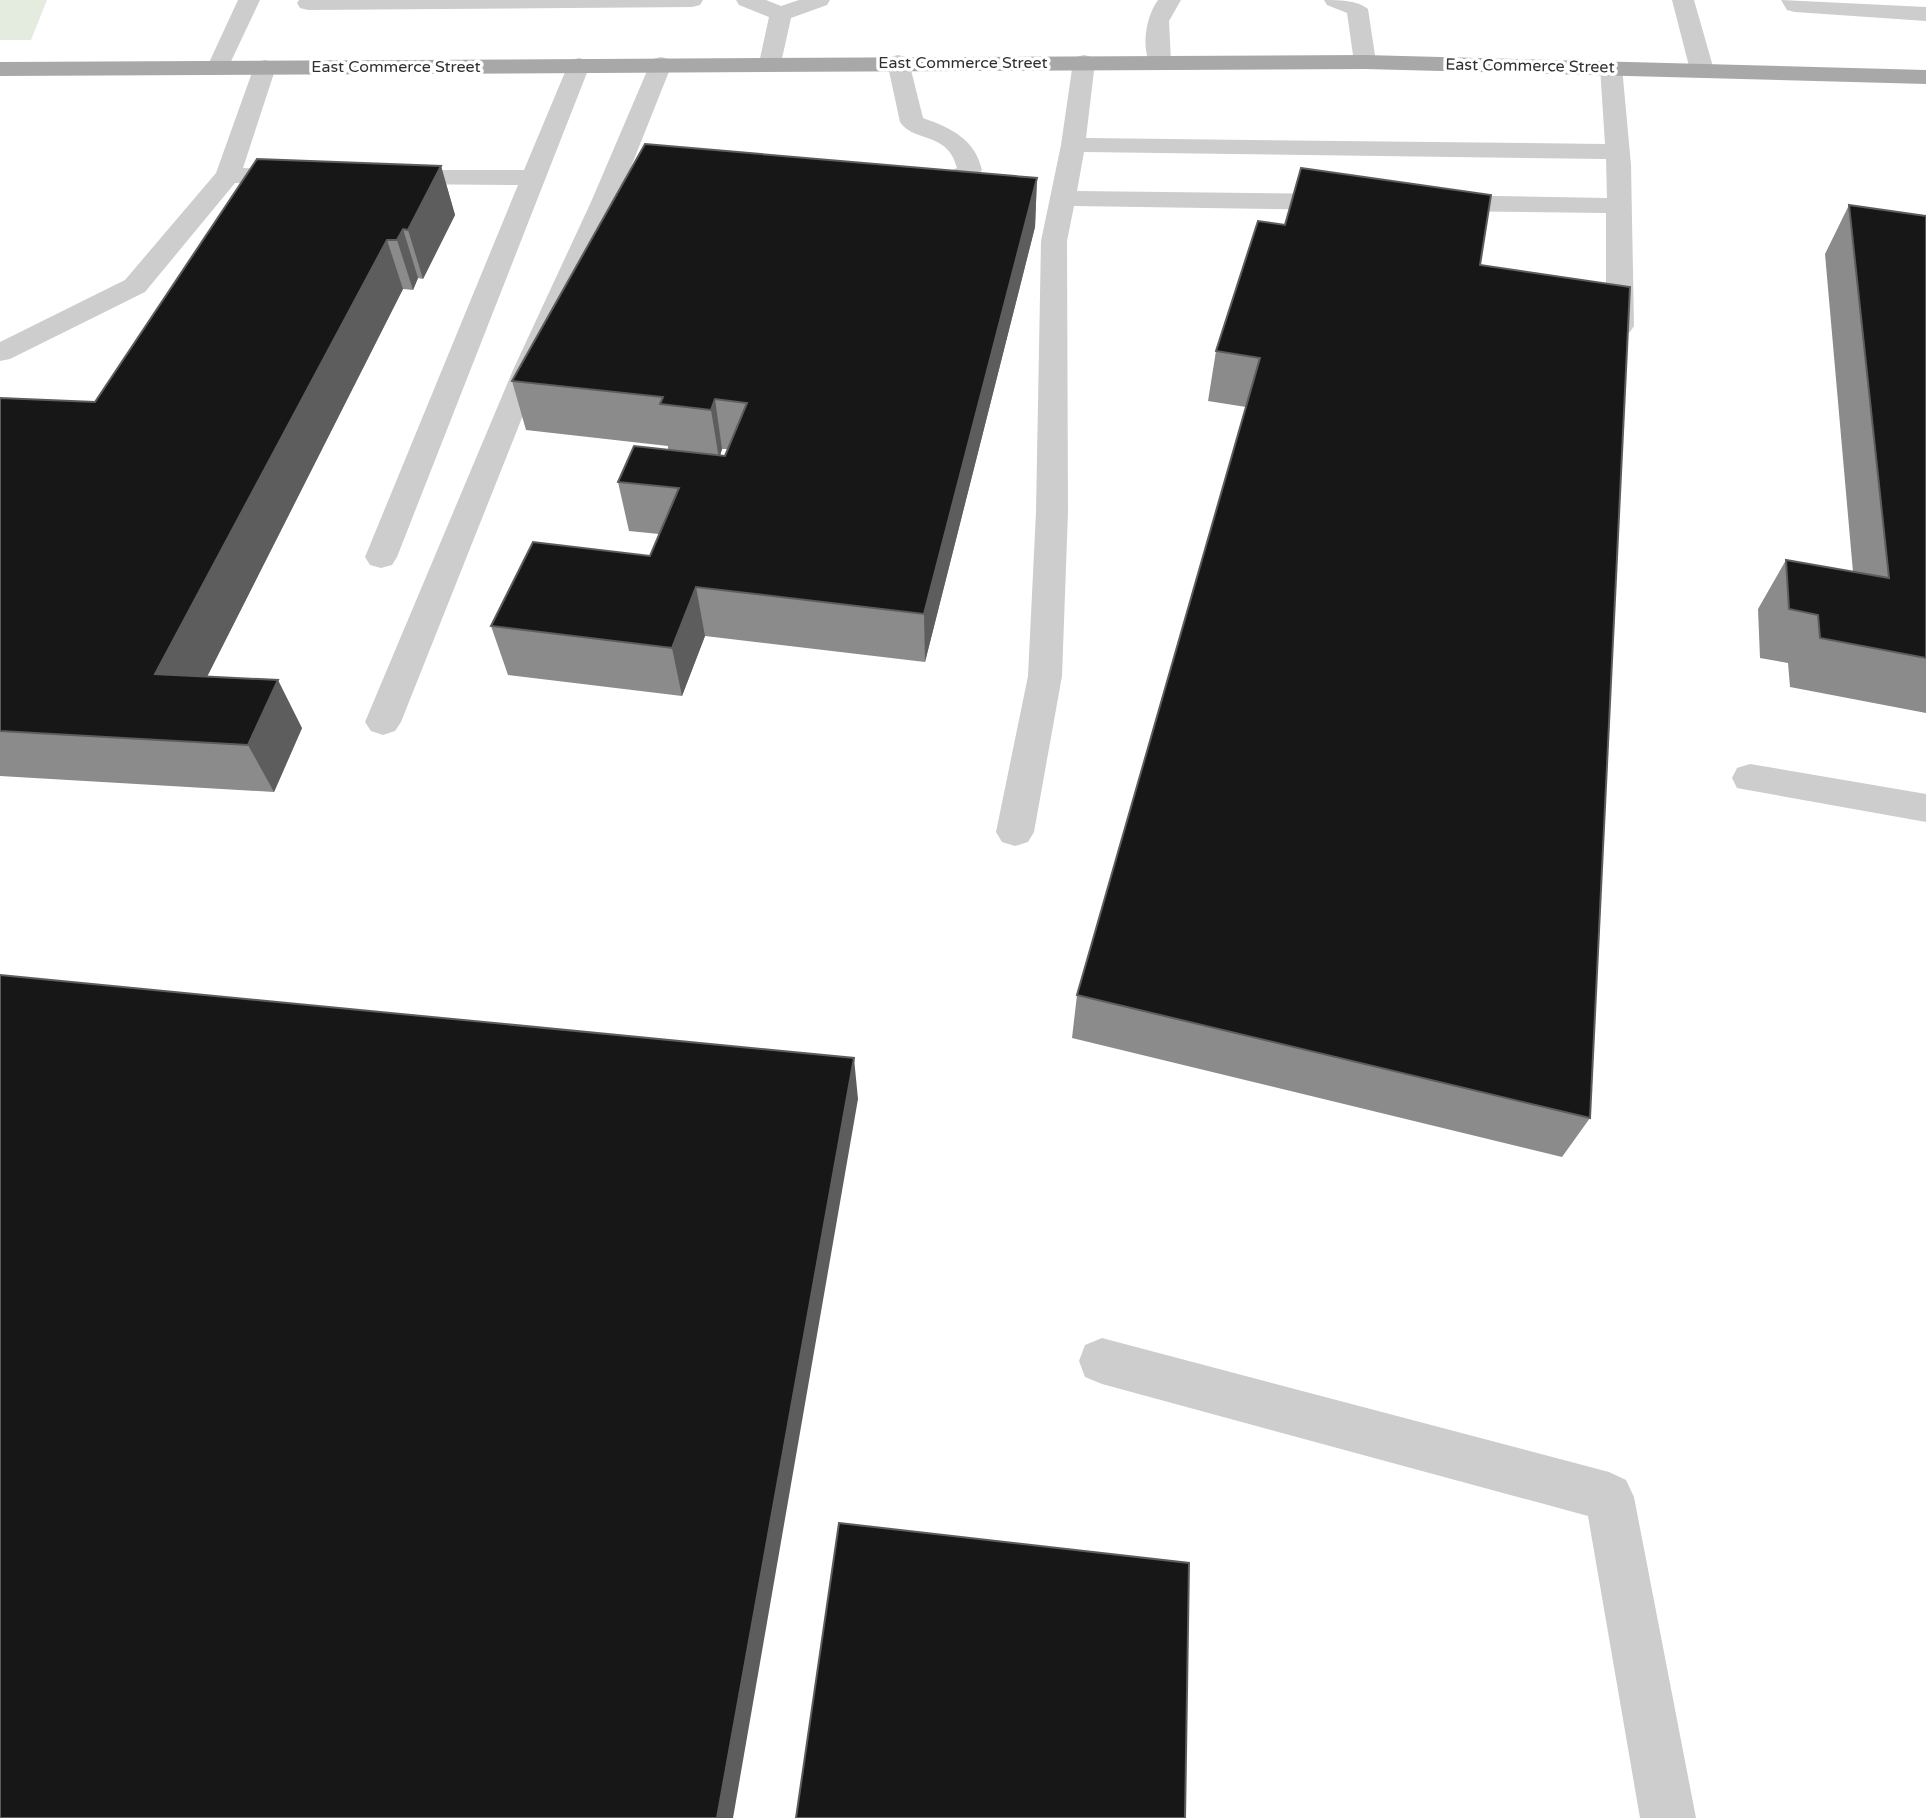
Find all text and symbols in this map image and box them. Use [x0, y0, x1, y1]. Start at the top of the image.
street label: East Commerce Street [878, 53, 1048, 73]
street label: East Commerce Street [1445, 55, 1615, 77]
street label: East Commerce Street [311, 57, 481, 77]

